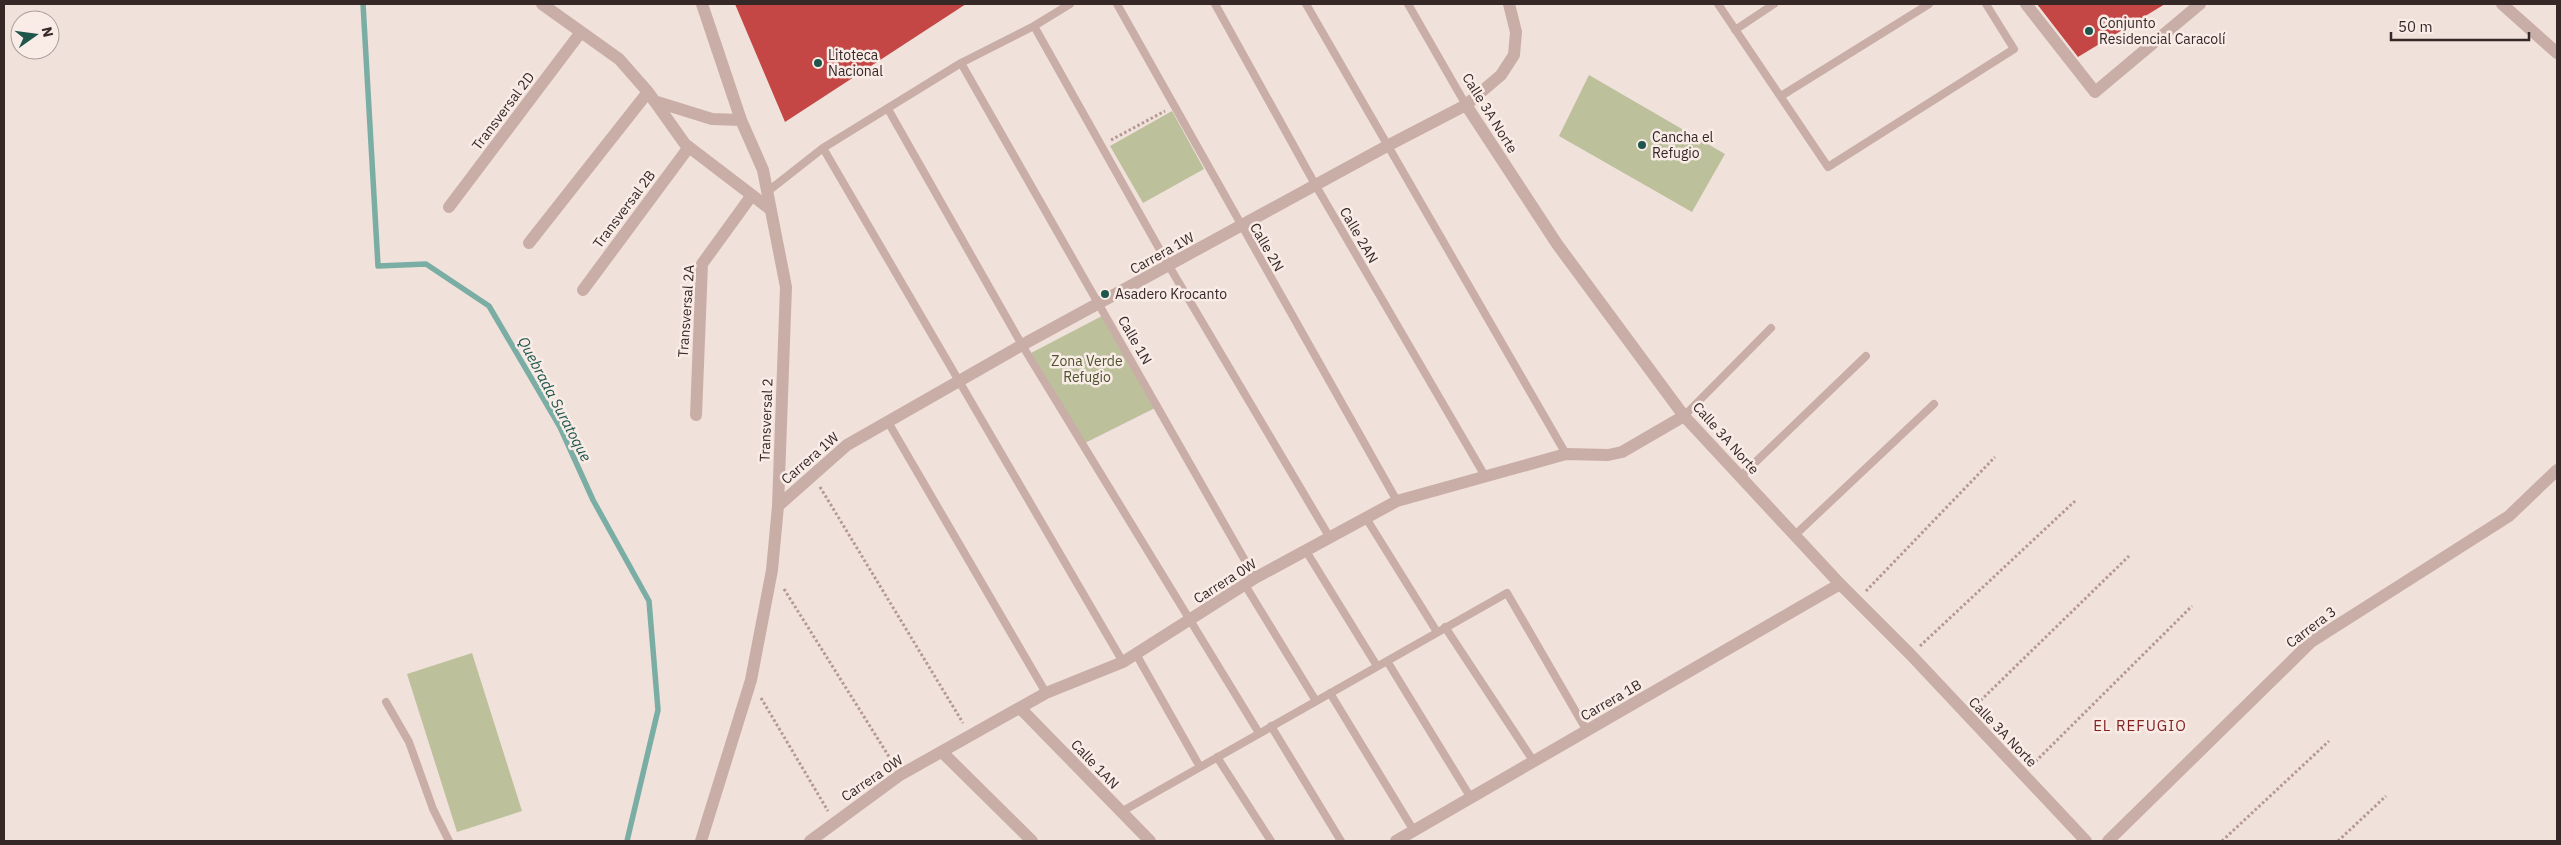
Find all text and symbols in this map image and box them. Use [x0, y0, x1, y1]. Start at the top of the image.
north arrow [10, 10, 60, 60]
scale bar [2391, 10, 2528, 42]
place label: Conjunto Residencial Caracolí [2099, 14, 2226, 48]
text: 50 m [2398, 17, 2433, 36]
text: N [38, 25, 58, 39]
marker: Conjunto Residencial Caracolí [2083, 25, 2095, 37]
place label: Litoteca Nacional [828, 46, 883, 80]
marker: Litoteca Nacional [812, 57, 824, 69]
street label: Transversal 2D [468, 68, 538, 154]
street label: Calle 3A Norte [1458, 70, 1522, 157]
place label: Cancha el Refugio [1652, 128, 1714, 162]
marker: Cancha el Refugio [1636, 139, 1648, 151]
street label: Transversal 2B [589, 166, 659, 252]
street label: Calle 2AN [1336, 204, 1382, 266]
street label: Calle 2N [1246, 220, 1288, 274]
street label: Carrera 1W [1127, 228, 1198, 278]
street label: Transversal 2A [674, 264, 698, 358]
place label: Asadero Krocanto [1115, 285, 1227, 303]
marker: Asadero Krocanto [1099, 288, 1111, 300]
street label: Calle 1N [1114, 313, 1156, 367]
water label: Quebrada Suratoque [514, 333, 596, 465]
park label: Zona Verde Refugio [1051, 352, 1123, 386]
street label: Transversal 2 [756, 378, 776, 462]
street label: Calle 3A Norte [1689, 398, 1763, 478]
street label: Carrera 1W [777, 428, 843, 488]
street label: Carrera 0W [1190, 554, 1260, 607]
street label: Carrera 3 [2282, 602, 2340, 652]
street label: Carrera 1B [1577, 675, 1645, 725]
street label: Calle 3A Norte [1965, 693, 2041, 771]
district label: EL REFUGIO [2093, 716, 2187, 735]
street label: Calle 1AN [1067, 735, 1123, 793]
street label: Carrera 0W [838, 750, 907, 805]

